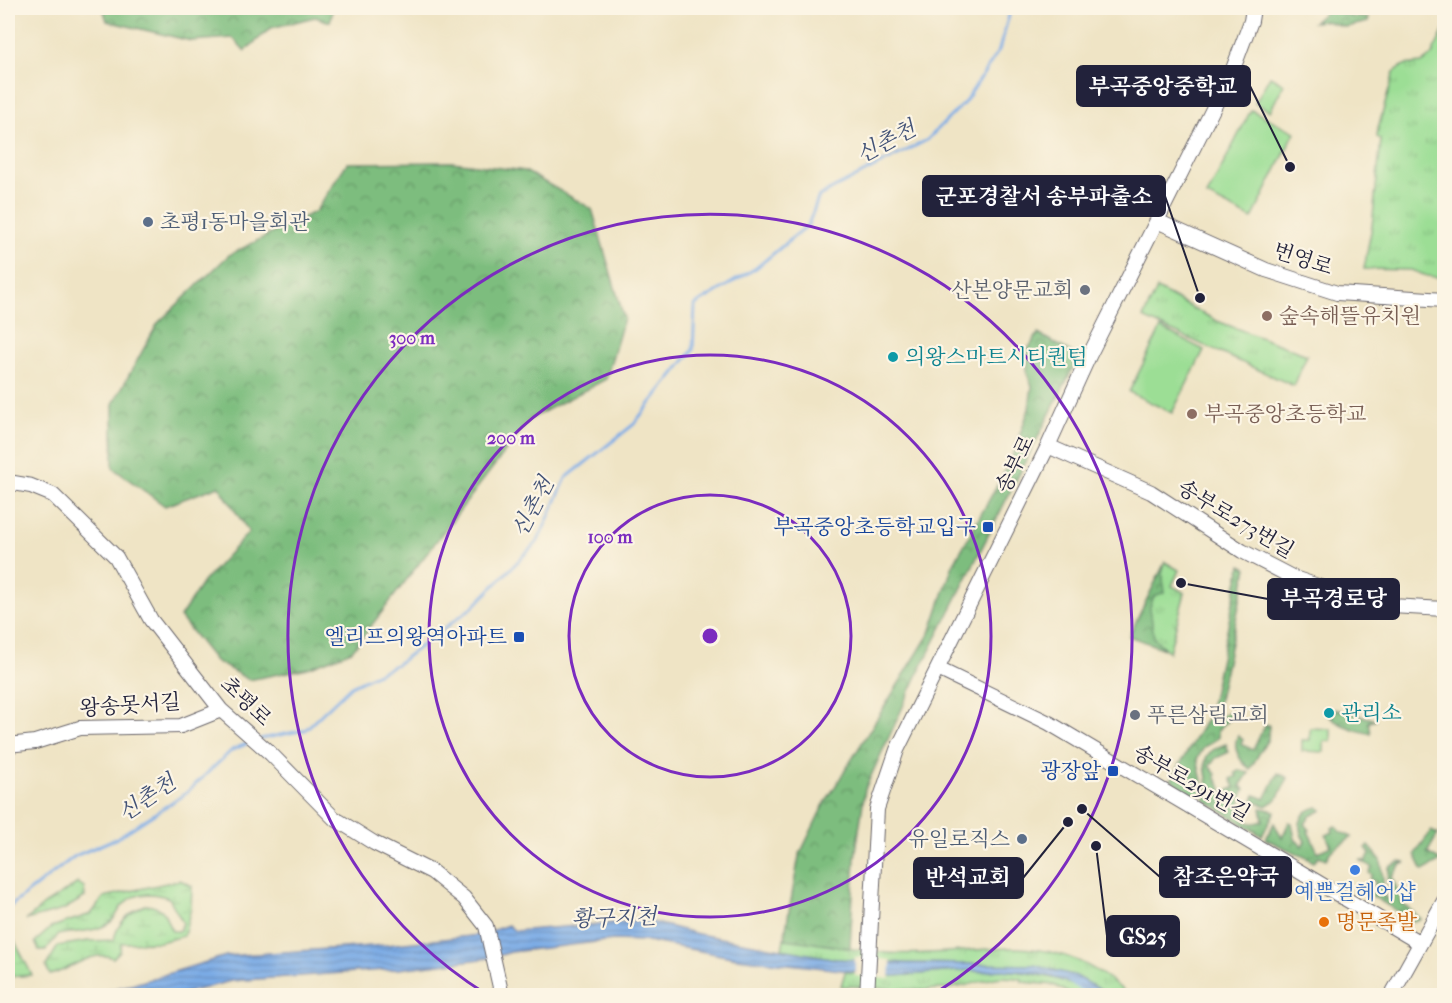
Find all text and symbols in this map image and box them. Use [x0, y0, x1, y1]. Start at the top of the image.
callout: 부곡중앙중학교 [1077, 66, 1250, 106]
text: 부곡중앙중학교 [1089, 74, 1237, 100]
water label: 신촌천 [852, 115, 922, 168]
callout: 군포경찰서 송부파출소 [923, 176, 1165, 216]
text: 군포경찰서 송부파출소 [935, 184, 1153, 210]
place label: 초평1동마을회관 [160, 210, 310, 234]
marker: 초평1동마을회관 [141, 215, 155, 229]
street label: 번영로 [1270, 238, 1336, 280]
place label: 산본양문교회 [951, 278, 1073, 302]
marker: 산본양문교회 [1078, 283, 1092, 297]
place label: 숲속해뜰유치원 [1279, 304, 1421, 328]
marker: 숲속해뜰유치원 [1260, 309, 1274, 323]
text: 300 m [389, 328, 436, 349]
place label: 의왕스마트시티퀀텀 [905, 345, 1088, 369]
marker: 의왕스마트시티퀀텀 [886, 350, 900, 364]
place label: 부곡중앙초등학교 [1204, 402, 1366, 426]
marker: 부곡중앙초등학교 [1185, 407, 1199, 421]
text: 200 m [487, 428, 536, 449]
street label: 송부로 [991, 431, 1039, 497]
water label: 신촌천 [507, 471, 560, 541]
street label: 송부로273번길 [1174, 475, 1298, 563]
place label: 부곡중앙초등학교입구 [773, 515, 976, 539]
marker: 부곡중앙초등학교입구 [981, 520, 995, 534]
text: 100 m [587, 527, 634, 548]
callout: 부곡경로당 [1268, 579, 1399, 619]
text: 부곡경로당 [1281, 586, 1388, 612]
place label: 엘리프의왕역아파트 [324, 625, 507, 649]
centre of rings [700, 626, 720, 646]
marker: 엘리프의왕역아파트 [512, 630, 526, 644]
street label: 초평로 [216, 671, 276, 731]
street label: 왕송못서길 [79, 689, 181, 721]
place label: 관리소 [1341, 701, 1402, 725]
place label: 푸른삼림교회 [1147, 703, 1269, 727]
marker: 관리소 [1322, 706, 1336, 720]
marker: 푸른삼림교회 [1128, 708, 1142, 722]
street label: 송부로291번길 [1129, 740, 1255, 826]
place label: 광장앞 [1040, 759, 1102, 783]
marker: 광장앞 [1106, 764, 1120, 778]
water label: 신촌천 [113, 768, 182, 827]
place label: 유일로직스 [909, 827, 1010, 851]
marker: 유일로직스 [1015, 832, 1029, 846]
callout: 참조은약국 [1160, 857, 1291, 897]
callout: 반석교회 [914, 858, 1023, 898]
marker: 예쁜걸헤어샵 [1348, 863, 1362, 877]
text: 참조은약국 [1173, 864, 1280, 890]
text: 반석교회 [925, 865, 1011, 891]
place label: 예쁜걸헤어샵 [1294, 880, 1417, 904]
water label: 황구지천 [571, 903, 659, 932]
place label: 명문족발 [1336, 910, 1418, 934]
marker: 명문족발 [1317, 915, 1331, 929]
callout: GS25 [1107, 916, 1179, 956]
text: GS25 [1119, 924, 1167, 950]

